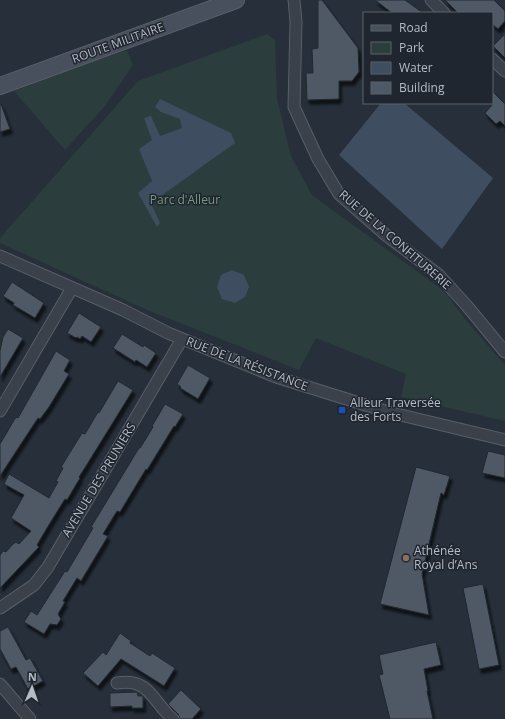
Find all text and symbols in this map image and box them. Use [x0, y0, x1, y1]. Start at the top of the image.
legend [363, 12, 493, 104]
street label: ROUTE MILITAIRE [69, 18, 166, 67]
text: Road [399, 19, 428, 36]
text: Park [399, 39, 425, 56]
text: Water [399, 59, 433, 76]
text: Building [399, 79, 445, 96]
street label: RUE DE LA CONFITURERIE [336, 186, 455, 293]
park label: Parc d'Alleur [150, 191, 220, 208]
street label: RUE DE LA RÉSISTANCE [184, 332, 311, 395]
place label: Alleur Traversée des Forts [350, 394, 441, 425]
marker: Alleur Traversée des Forts [337, 405, 347, 415]
street label: AVENUE DES PRUNIERS [58, 419, 139, 540]
place label: Athénée Royal d’Ans [414, 542, 478, 573]
marker: Athénée Royal d’Ans [401, 553, 411, 563]
north arrow [12, 667, 52, 707]
text: N [28, 669, 37, 684]

